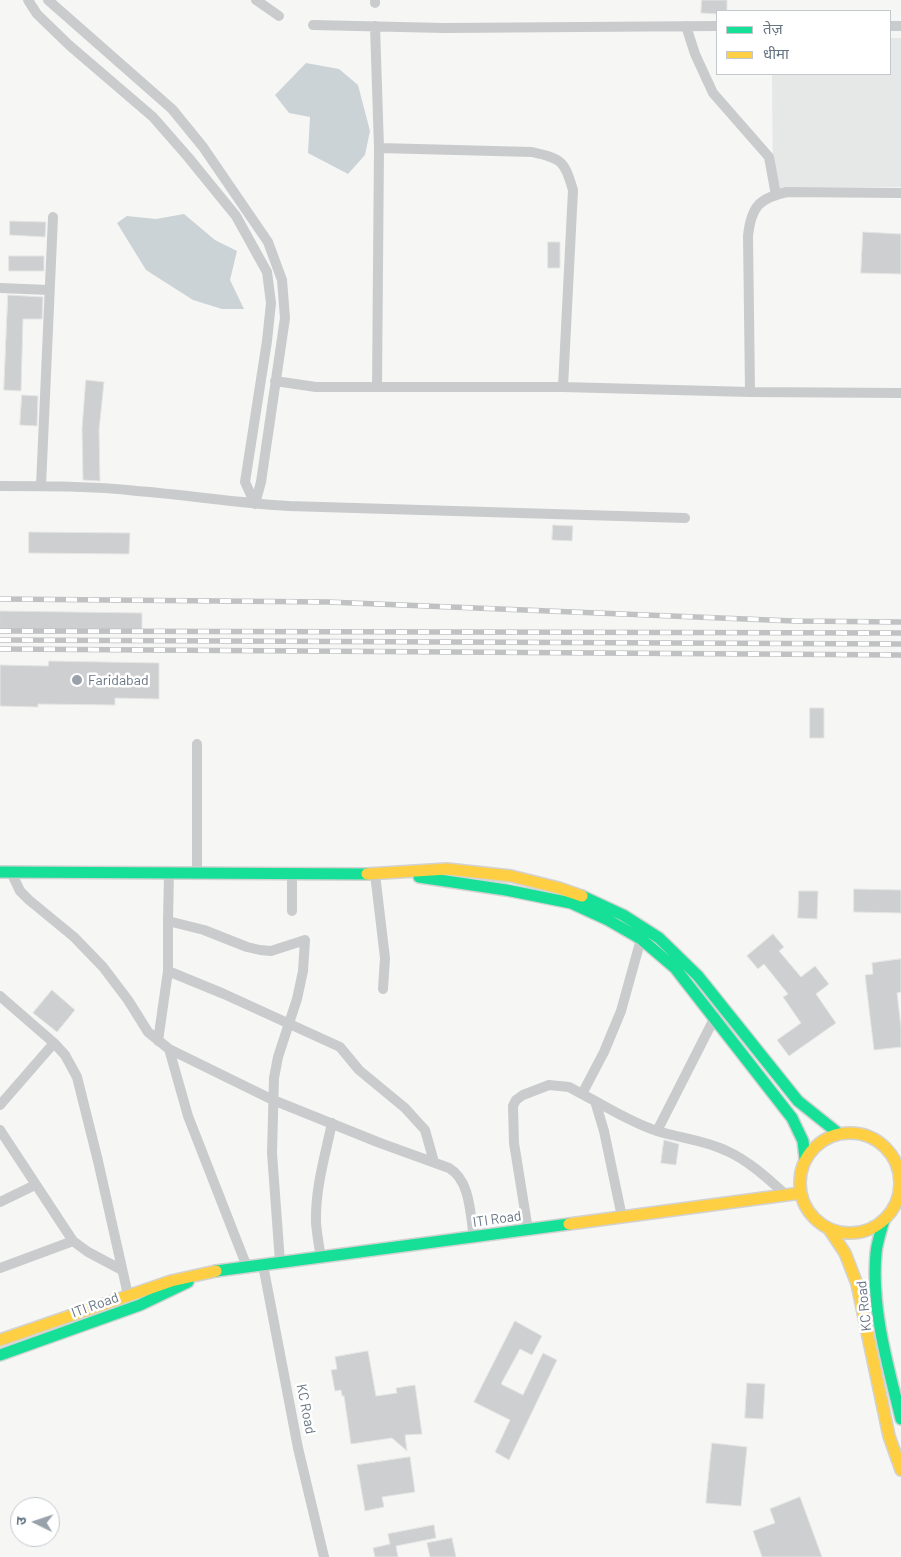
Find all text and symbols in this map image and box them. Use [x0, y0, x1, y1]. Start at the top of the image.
legend [716, 10, 891, 75]
text: तेज़ [763, 19, 783, 37]
text: धीमा [763, 44, 789, 62]
place label: Faridabad [88, 672, 149, 688]
marker: Faridabad [70, 673, 84, 687]
street label: ITI Road [472, 1207, 522, 1231]
street label: KC Road [853, 1280, 875, 1332]
street label: ITI Road [69, 1289, 121, 1321]
street label: KC Road [293, 1383, 319, 1435]
north arrow [10, 1497, 60, 1547]
text: उ [12, 1516, 29, 1526]

